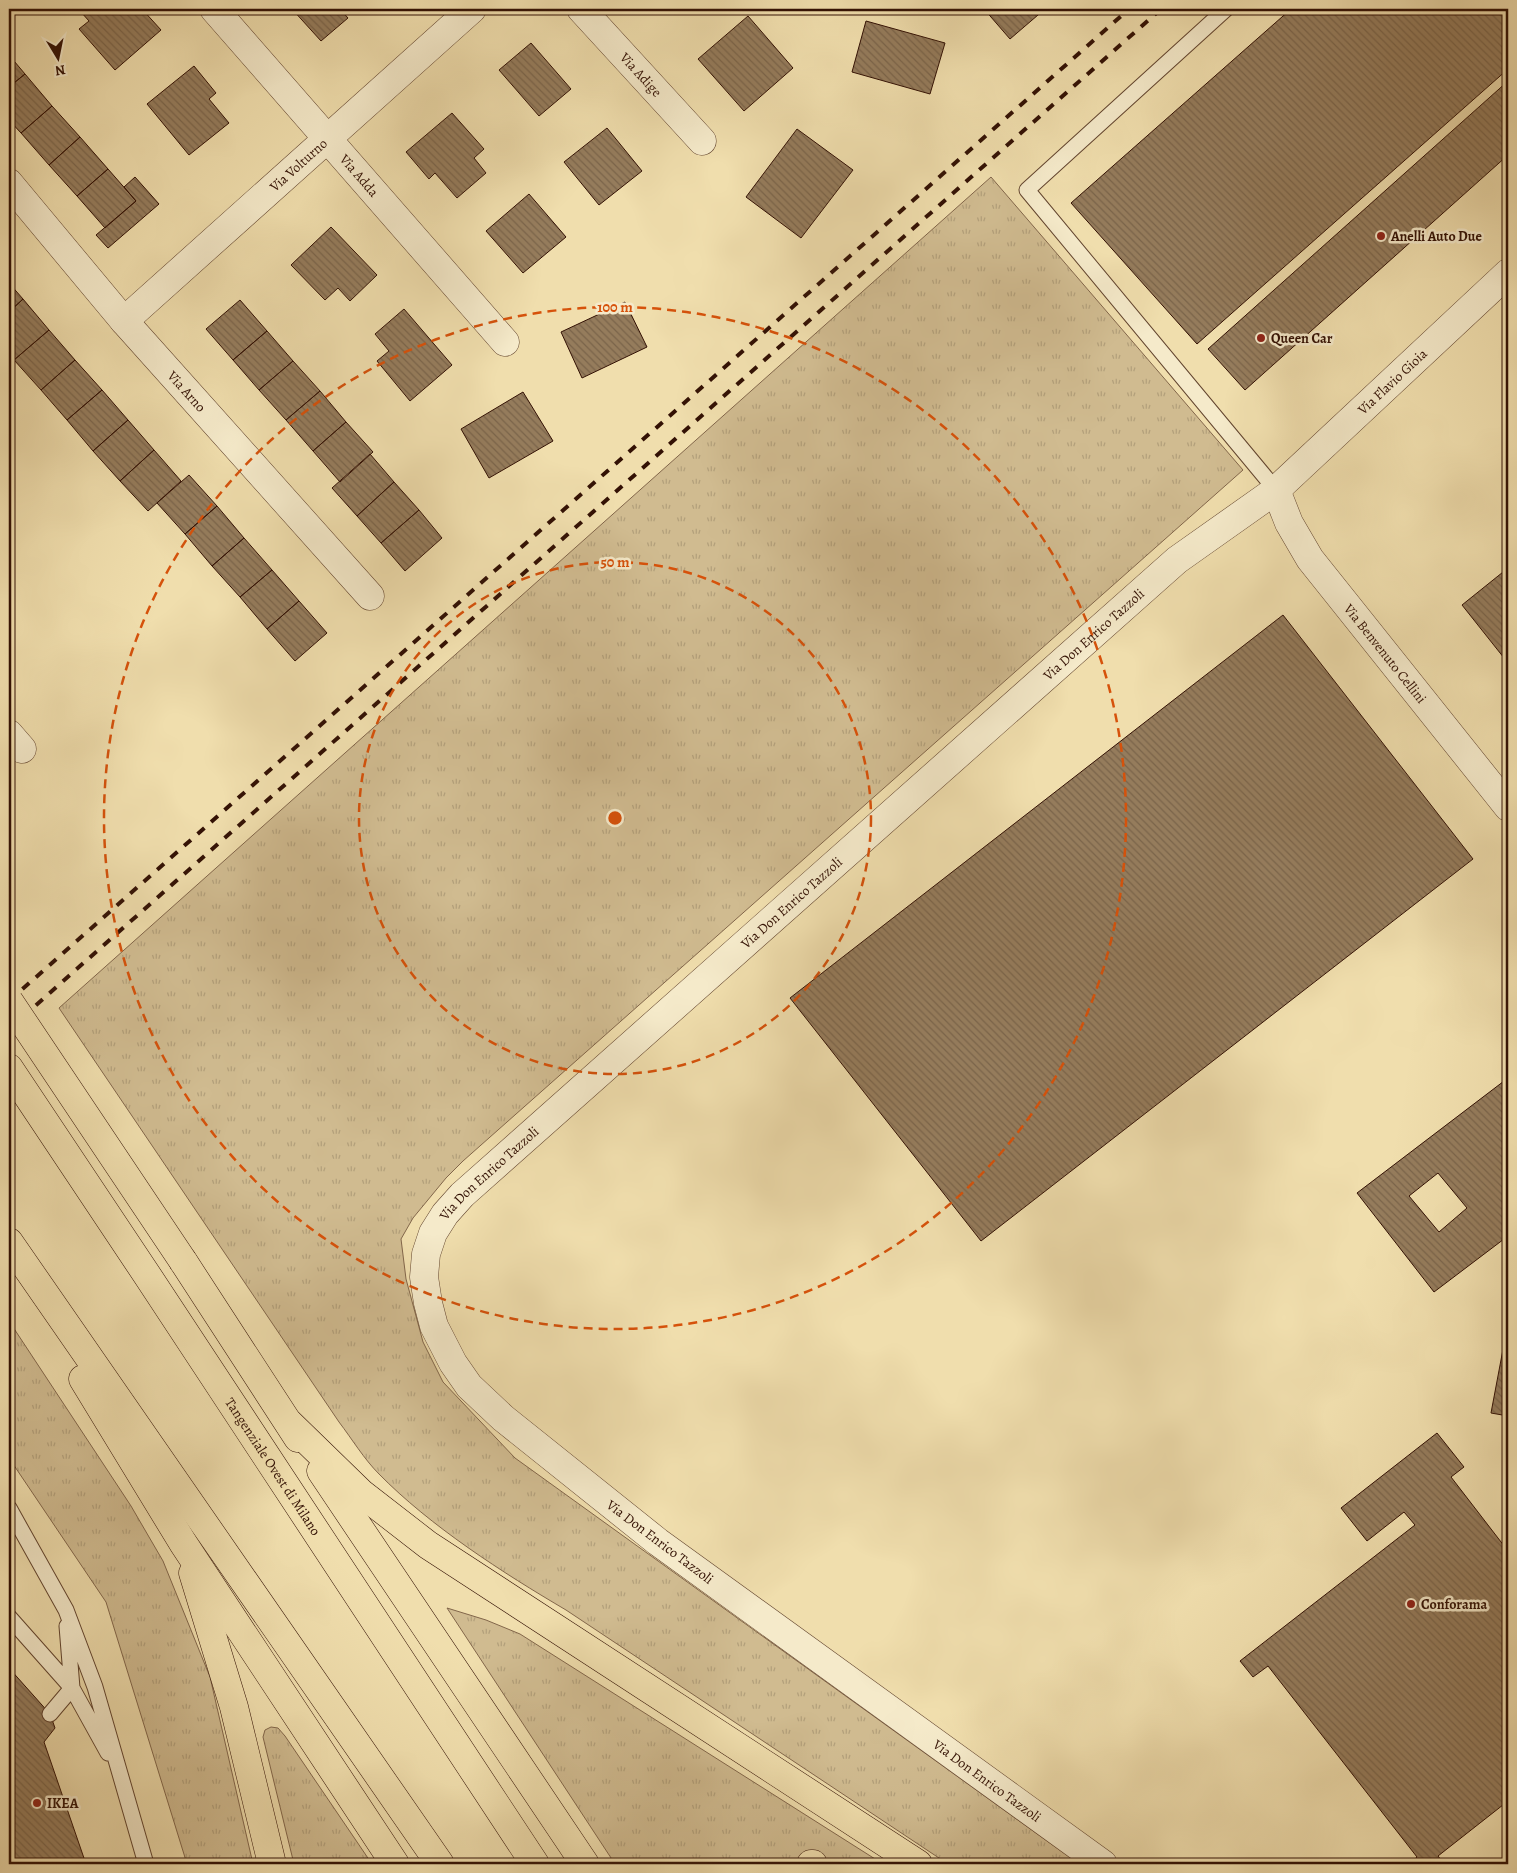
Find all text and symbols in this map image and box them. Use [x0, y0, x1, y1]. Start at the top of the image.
north arrow [32, 32, 82, 82]
street label: Via Adige [615, 48, 666, 101]
text: N [53, 60, 67, 81]
street label: Via Volturno [265, 134, 331, 196]
street label: Via Adda [335, 149, 384, 201]
place label: Anelli Auto Due [1390, 227, 1482, 246]
marker: Anelli Auto Due [1375, 230, 1387, 242]
text: 100 m [597, 297, 633, 317]
place label: Queen Car [1271, 329, 1333, 348]
marker: Queen Car [1255, 332, 1267, 344]
street label: Via Flavio Gioia [1353, 344, 1431, 419]
street label: Via Arno [163, 366, 210, 416]
text: 50 m [600, 552, 630, 572]
street label: Via Don Enrico Tazzoli [1038, 584, 1148, 685]
street label: Via Benvenuto Cellini [1339, 599, 1431, 707]
centre of rings [606, 809, 624, 827]
street label: Via Don Enrico Tazzoli [736, 852, 846, 953]
street label: Via Don Enrico Tazzoli [434, 1122, 543, 1224]
street label: Tangenziale Ovest di Milano [221, 1394, 325, 1539]
street label: Via Don Enrico Tazzoli [602, 1495, 717, 1589]
place label: Conforama [1421, 1595, 1487, 1614]
marker: Conforama [1405, 1598, 1417, 1610]
street label: Via Don Enrico Tazzoli [928, 1735, 1045, 1827]
place label: IKEA [47, 1794, 79, 1813]
marker: IKEA [31, 1797, 43, 1809]

